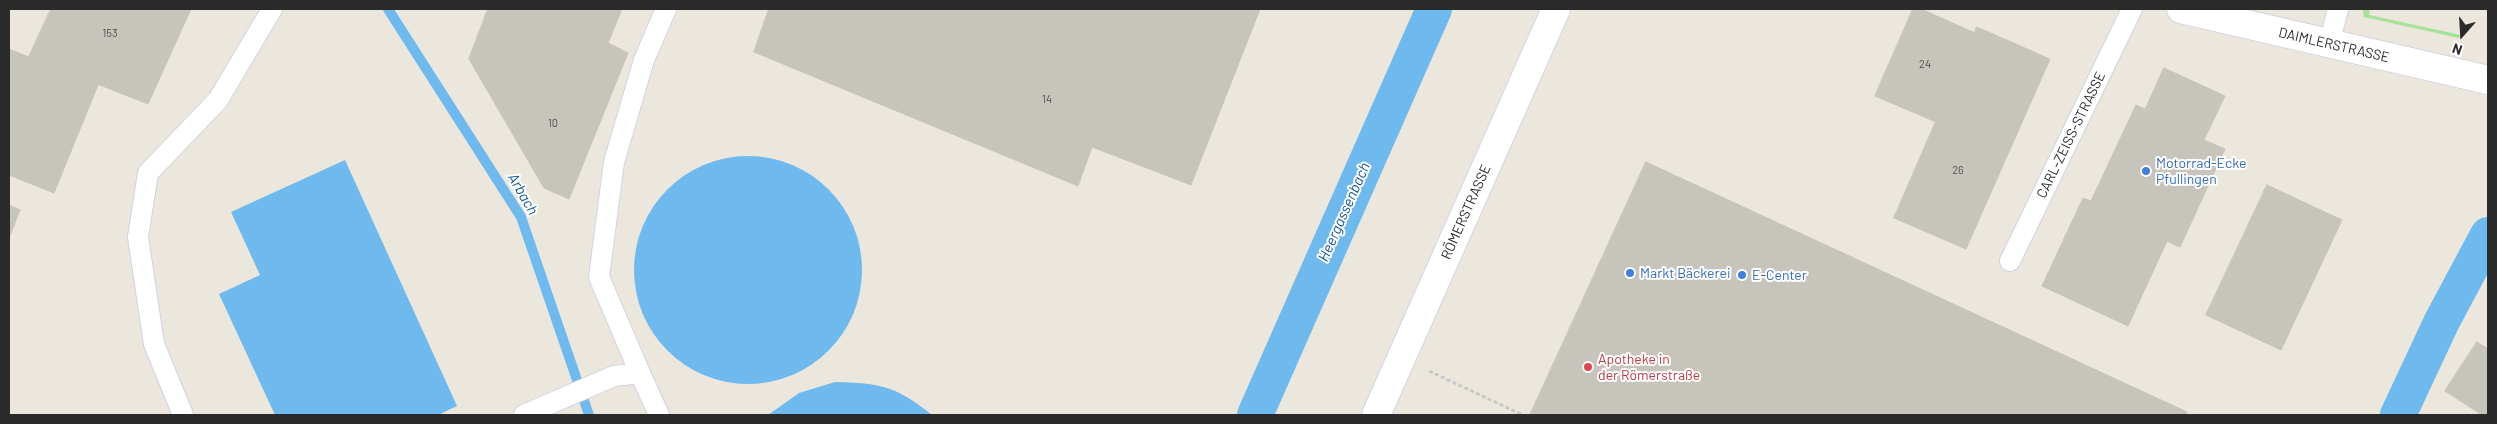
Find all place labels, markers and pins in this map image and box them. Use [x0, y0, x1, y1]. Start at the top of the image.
place label: Motorrad-Ecke Pfullingen [2156, 155, 2247, 188]
marker: Motorrad-Ecke Pfullingen [2140, 165, 2152, 177]
place label: Markt Bäckerei [1640, 265, 1730, 281]
marker: Markt Bäckerei [1624, 267, 1636, 279]
place label: E-Center [1752, 267, 1807, 283]
marker: E-Center [1736, 269, 1748, 281]
place label: Apotheke in der Römerstraße [1598, 351, 1700, 384]
marker: Apotheke in der Römerstraße [1582, 361, 1594, 373]

